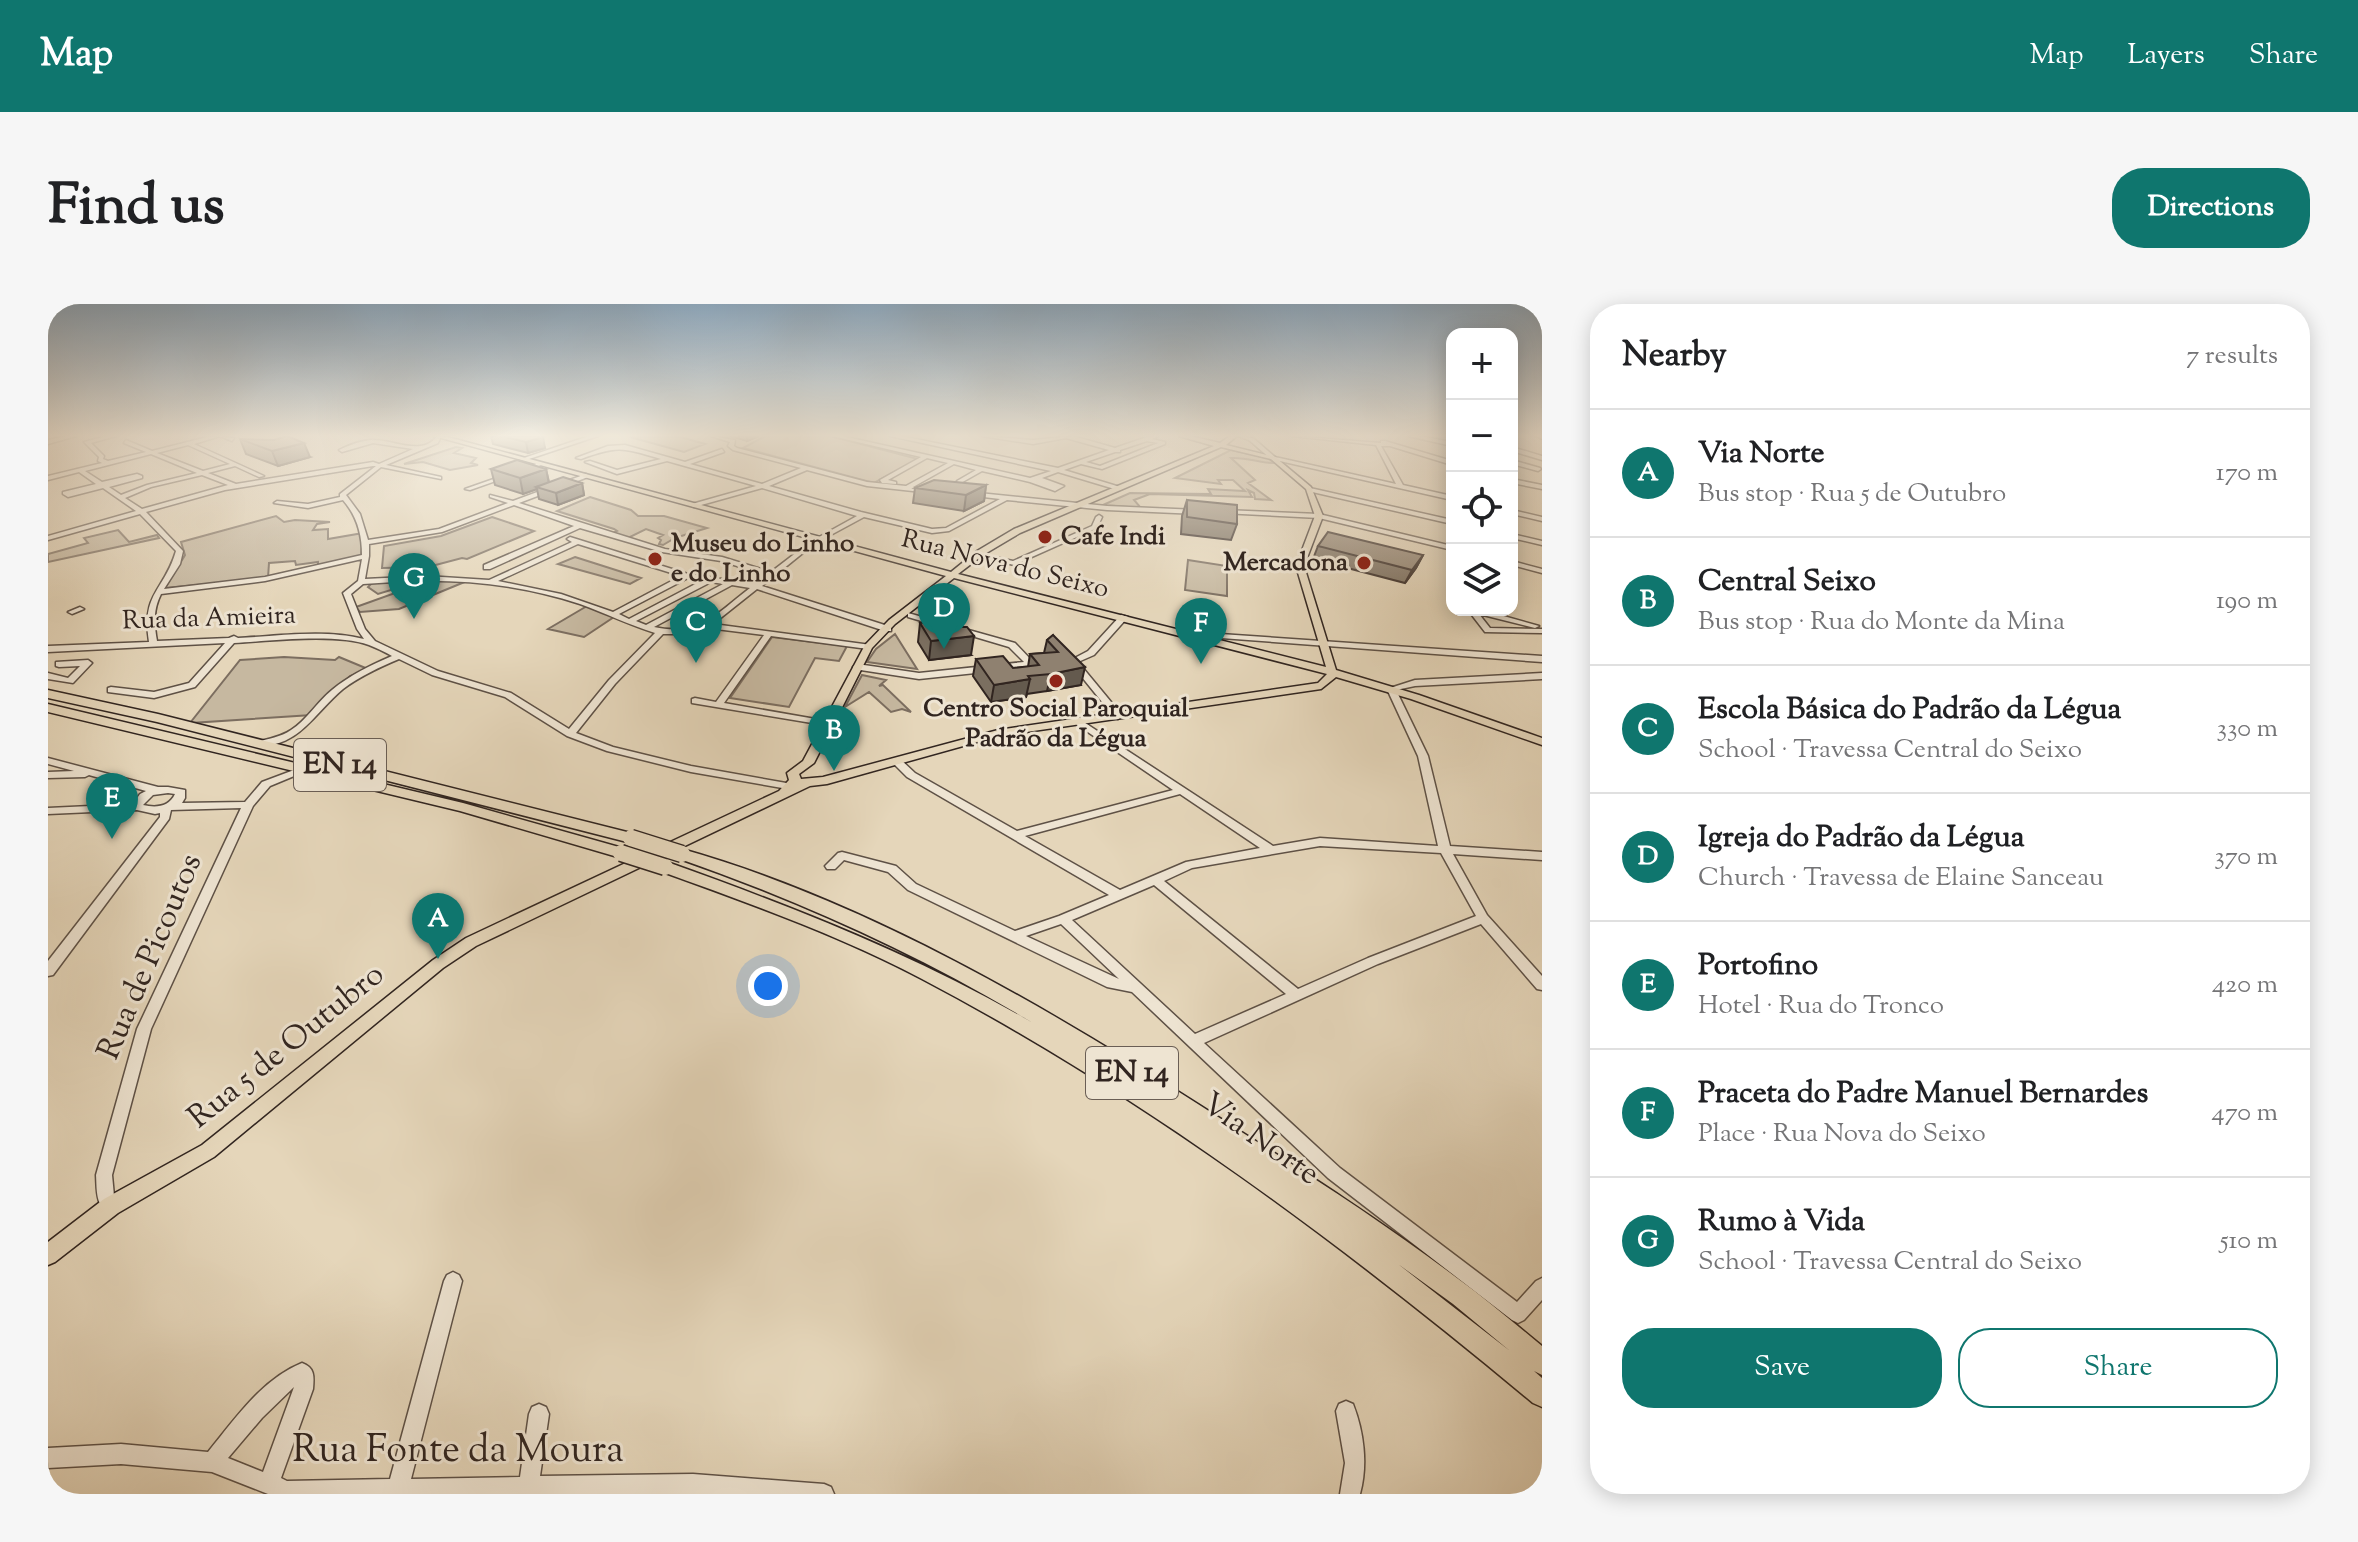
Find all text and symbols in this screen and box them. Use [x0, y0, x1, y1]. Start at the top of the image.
text: Map [40, 29, 113, 83]
text: Map [2030, 36, 2083, 76]
text: Layers [2127, 36, 2205, 76]
text: Share [2249, 36, 2318, 76]
text: Find us [48, 168, 224, 249]
button: Directions [2112, 168, 2310, 248]
map controls [1446, 328, 1518, 616]
button: + [1446, 328, 1518, 400]
text: Nearby [1622, 332, 1727, 381]
text: 7 results [2186, 338, 2278, 375]
button: − [1446, 400, 1518, 472]
text: Via Norte [1698, 433, 1825, 476]
text: A [1637, 455, 1659, 492]
text: 170 m [2216, 455, 2278, 492]
button: locate [1446, 472, 1518, 544]
text: Bus stop · Rua 5 de Outubro [1698, 476, 2006, 513]
place label: Cafe Indi [1061, 519, 1166, 556]
street label: Rua Nova do Seixo [897, 521, 1113, 609]
place label: Museu do Linho e do Linho [671, 526, 854, 593]
marker: Cafe Indi [1036, 528, 1054, 546]
button: layers [1446, 544, 1518, 616]
place label: Mercadona [1223, 545, 1348, 582]
marker: Museu do Linho e do Linho [646, 550, 664, 568]
pin: G [388, 553, 440, 619]
marker: Mercadona [1355, 554, 1373, 572]
text: Central Seixo [1698, 561, 1876, 604]
pin: D [918, 583, 970, 649]
text: B [1640, 583, 1656, 620]
text: 190 m [2216, 583, 2278, 620]
street label: Rua da Amieira [122, 597, 296, 641]
pin: C [670, 597, 722, 663]
pin: F [1175, 598, 1227, 664]
text: Bus stop · Rua do Monte da Mina [1698, 604, 2065, 641]
marker: Centro Social Paroquial Padrão da Légua [1047, 672, 1065, 690]
text: Escola Básica do Padrão da Légua [1698, 689, 2121, 732]
place label: Centro Social Paroquial Padrão da Légua [923, 691, 1189, 758]
pin: B [808, 705, 860, 771]
text: C [1638, 711, 1658, 748]
text: 330 m [2216, 711, 2278, 748]
text: School · Travessa Central do Seixo [1698, 732, 2082, 769]
road number: EN 14 [294, 739, 386, 791]
pin: E [86, 773, 138, 839]
text: Igreja do Padrão da Légua [1698, 817, 2025, 860]
text: D [1638, 839, 1658, 876]
text: 370 m [2214, 839, 2278, 876]
street label: Rua de Picoutos [87, 847, 215, 1067]
text: Church · Travessa de Elaine Sanceau [1698, 860, 2104, 897]
pin: A [412, 893, 464, 959]
text: Portofino [1698, 945, 1818, 988]
street label: Rua 5 de Outubro [179, 953, 395, 1141]
your location [748, 966, 788, 1006]
text: E [1640, 967, 1656, 1004]
text: 420 m [2212, 967, 2278, 1004]
text: Hotel · Rua do Tronco [1698, 988, 1944, 1025]
road number: EN 14 [1086, 1047, 1178, 1099]
text: Praceta do Padre Manuel Bernardes [1698, 1073, 2148, 1116]
street label: Via Norte [1191, 1082, 1329, 1198]
text: F [1641, 1095, 1655, 1132]
text: 470 m [2212, 1095, 2278, 1132]
text: Place · Rua Nova do Seixo [1698, 1116, 1986, 1153]
text: Rumo à Vida [1698, 1201, 1865, 1244]
text: G [1637, 1223, 1659, 1260]
text: 510 m [2220, 1223, 2278, 1260]
text: School · Travessa Central do Seixo [1698, 1244, 2082, 1281]
button: Save [1622, 1328, 1942, 1408]
button: Share [1958, 1328, 2278, 1408]
street label: Rua Fonte da Moura [292, 1425, 624, 1479]

